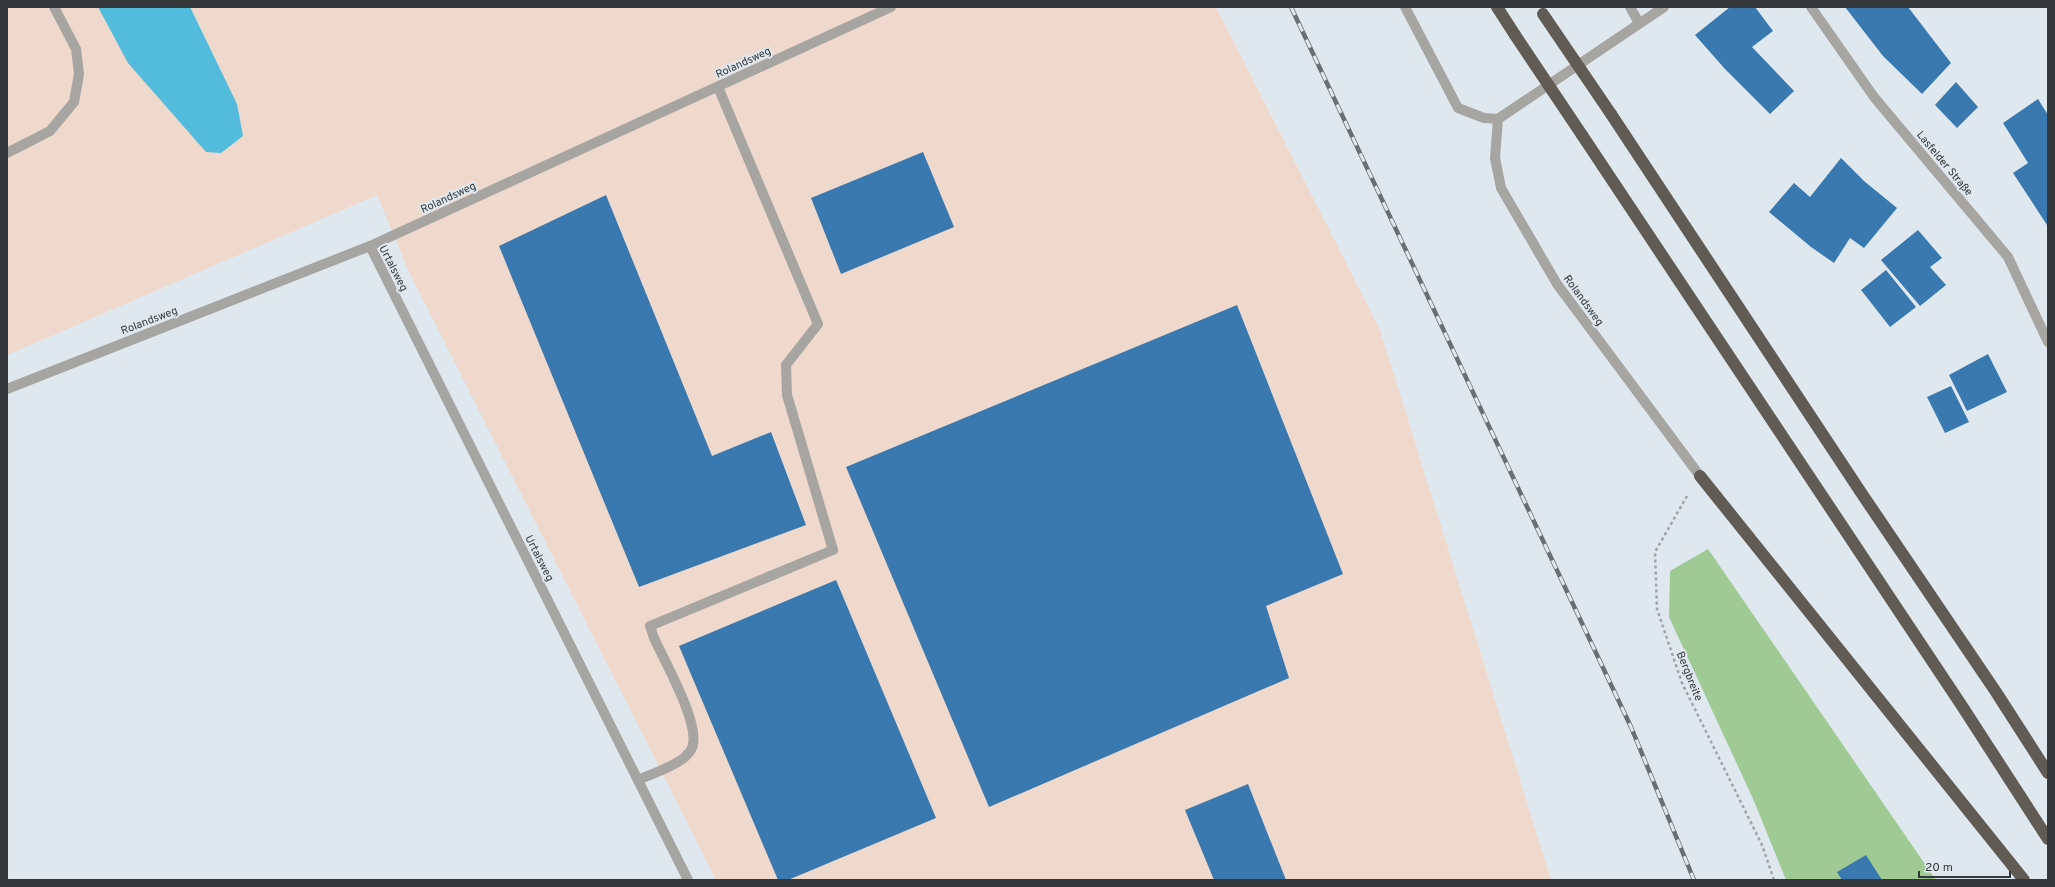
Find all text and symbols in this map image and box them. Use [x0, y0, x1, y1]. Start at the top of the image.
street label: Rolandsweg [713, 44, 773, 82]
street label: Lasfelder Straße [1913, 128, 1975, 199]
street label: Rolandsweg [418, 179, 478, 217]
street label: Urtalsweg [376, 243, 411, 294]
street label: Rolandsweg [1560, 272, 1606, 329]
street label: Rolandsweg [119, 304, 180, 338]
street label: Urtalsweg [522, 533, 557, 584]
street label: Bergbreite [1673, 649, 1705, 703]
scale bar [1919, 853, 2010, 879]
text: 20 m [1925, 860, 1953, 876]

